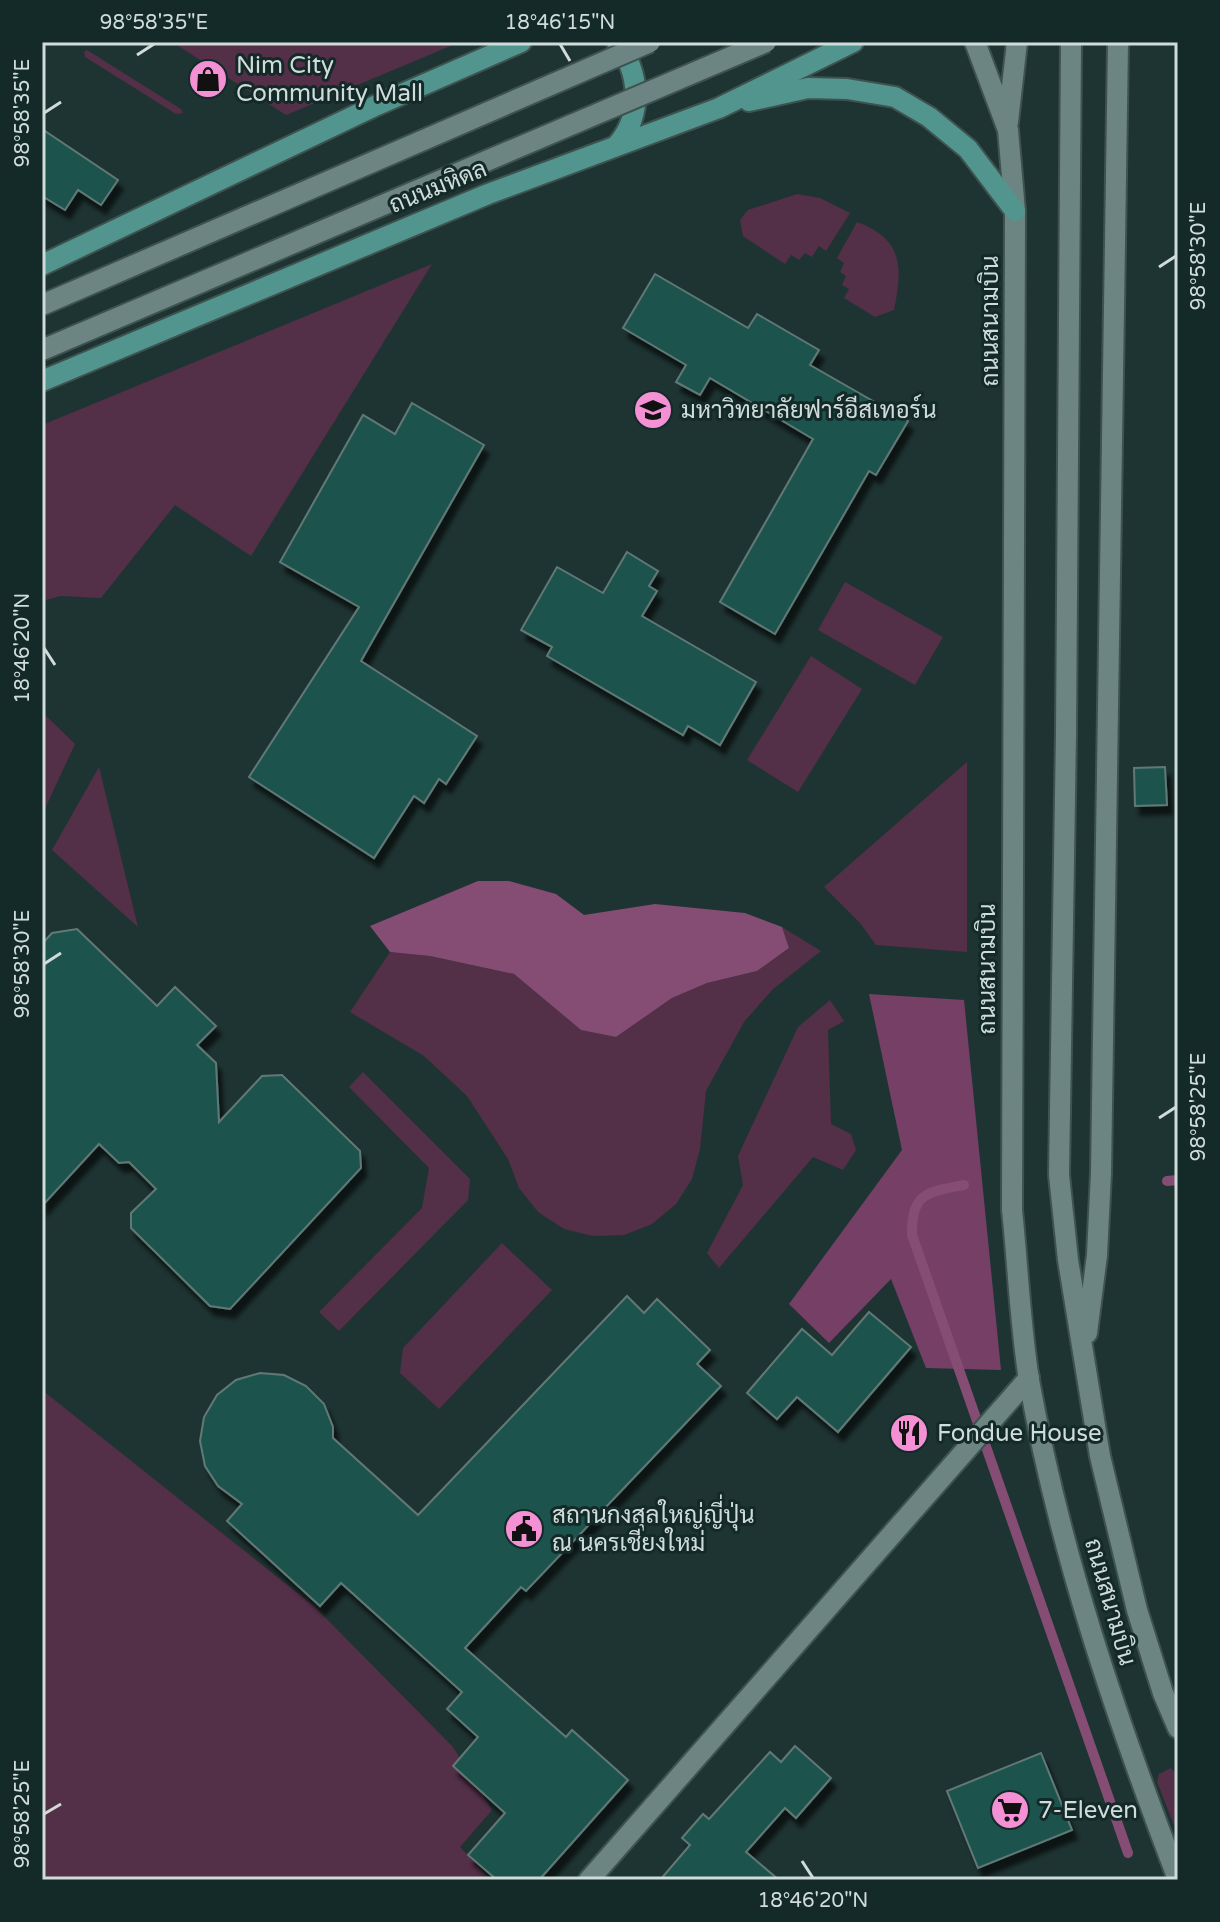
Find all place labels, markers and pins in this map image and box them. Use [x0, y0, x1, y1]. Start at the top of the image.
place label: Nim City Community Mall [236, 51, 423, 108]
shop icon: Nim City Community Mall [187, 58, 229, 100]
school or university icon: มหาวิทยาลัยฟาร์อีสเทอร์น [632, 389, 674, 431]
place label: มหาวิทยาลัยฟาร์อีสเทอร์น [681, 394, 936, 425]
restaurant icon: Fondue House [888, 1412, 930, 1454]
place label: Fondue House [937, 1419, 1102, 1448]
place label: สถานกงสุลใหญ่ญี่ปุ่น ณ นครเชียงใหม่ [552, 1494, 755, 1558]
public building icon: สถานกงสุลใหญ่ญี่ปุ่น ณ นครเชียงใหม่ [503, 1508, 545, 1550]
supermarket icon: 7-Eleven [989, 1789, 1031, 1831]
place label: 7-Eleven [1038, 1796, 1138, 1825]

